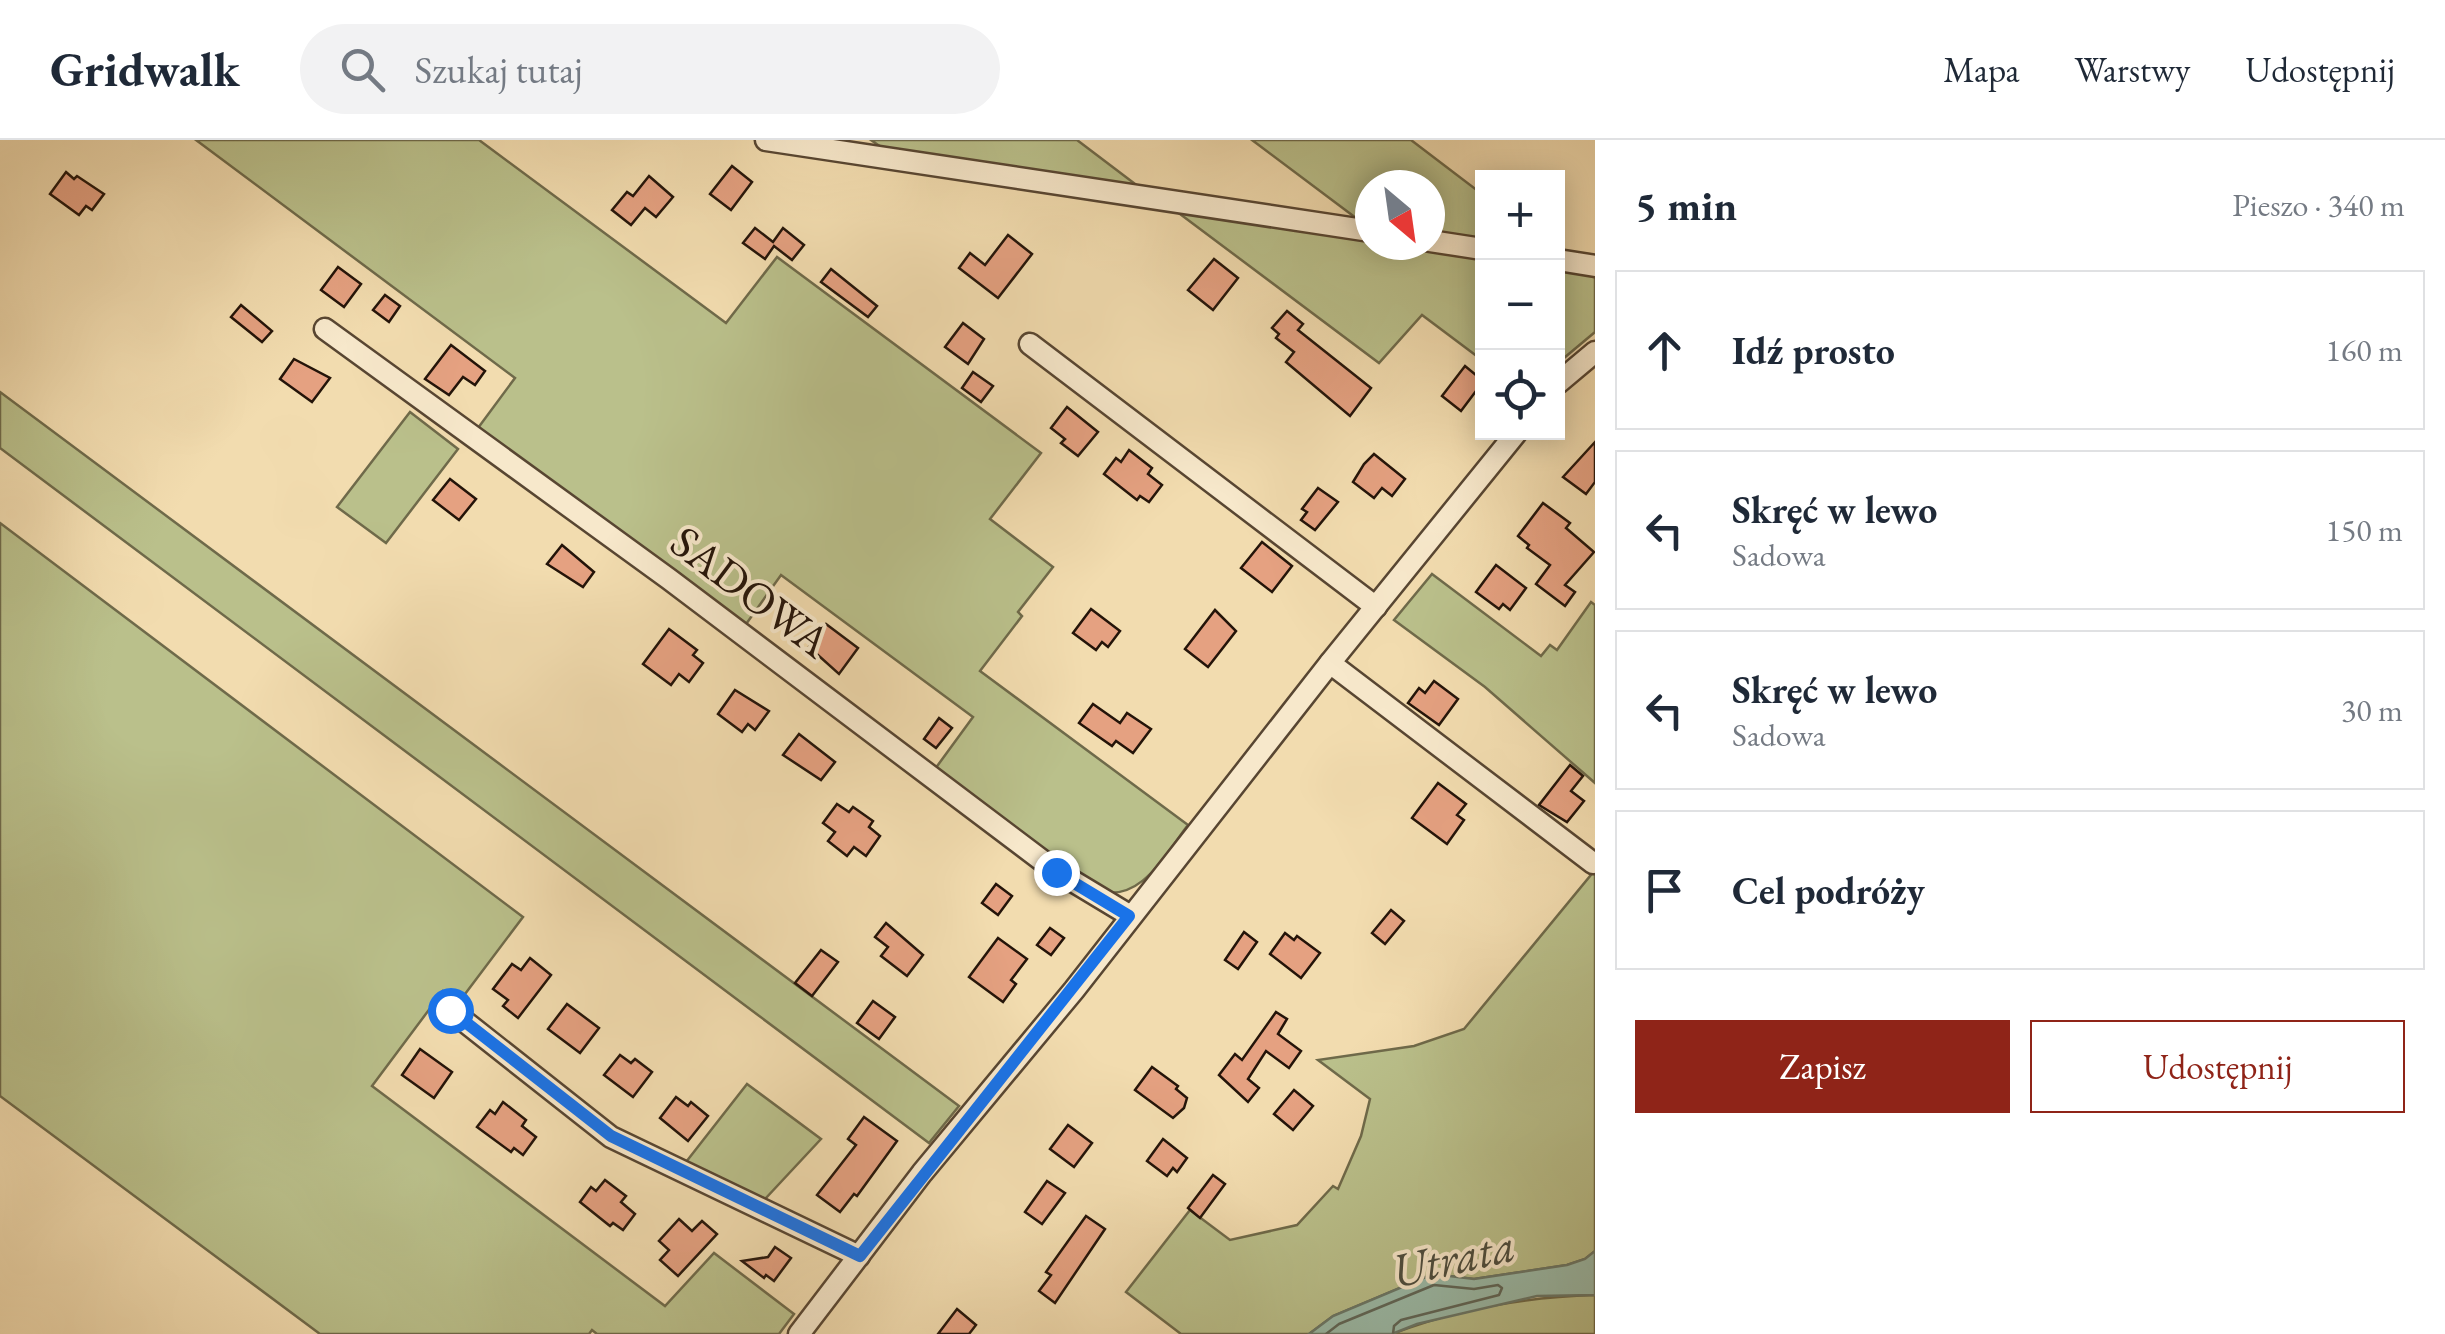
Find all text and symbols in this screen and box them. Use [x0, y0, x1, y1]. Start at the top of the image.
search box [300, 24, 1000, 114]
text: Gridwalk [50, 38, 240, 100]
icon: search [335, 42, 390, 97]
text: Szukaj tutaj [415, 45, 583, 94]
text: Mapa [1943, 47, 2019, 92]
text: Warstwy [2074, 47, 2190, 92]
text: Udostępnij [2245, 47, 2395, 92]
north arrow [1355, 170, 1445, 260]
map controls [1475, 170, 1565, 440]
button: + [1475, 170, 1565, 260]
text: 5 min [1635, 178, 1737, 233]
text: Pieszo · 340 m [2232, 184, 2405, 226]
button: − [1475, 260, 1565, 350]
icon: ahead [1637, 323, 1692, 378]
text: Idź prosto [1732, 326, 1895, 375]
text: 160 m [2326, 329, 2403, 371]
button: locate [1475, 350, 1565, 440]
text: Skręć w lewo [1732, 485, 1937, 534]
icon: left [1637, 503, 1692, 558]
text: 150 m [2326, 509, 2403, 551]
street label: SADOWA [660, 512, 843, 670]
text: Sadowa [1732, 534, 1825, 576]
text: Skręć w lewo [1732, 665, 1937, 714]
icon: left [1637, 683, 1692, 738]
text: 30 m [2341, 689, 2403, 731]
text: Sadowa [1732, 714, 1825, 756]
route end [1034, 850, 1080, 896]
icon: arrive [1637, 863, 1692, 918]
text: Cel podróży [1732, 866, 1925, 915]
route start [428, 988, 474, 1034]
button: Zapisz [1635, 1020, 2010, 1113]
button: Udostępnij [2030, 1020, 2405, 1113]
water label: Utrata [1385, 1213, 1521, 1301]

